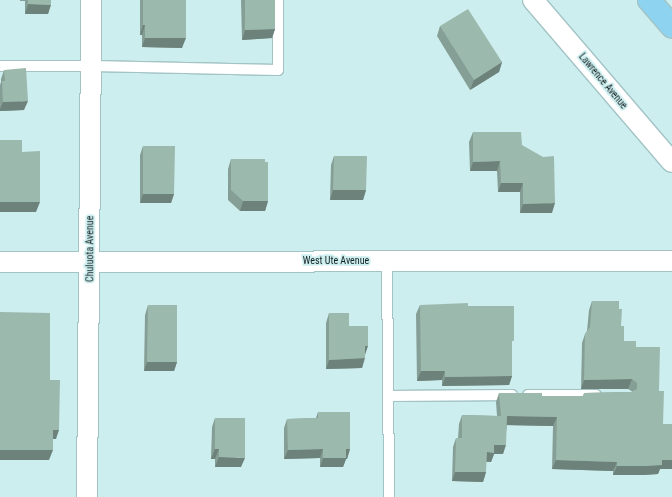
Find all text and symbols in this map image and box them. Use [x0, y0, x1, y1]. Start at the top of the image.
street label: Lawrence Avenue [576, 51, 630, 111]
street label: Chuluota Avenue [84, 216, 96, 282]
street label: West Ute Avenue [303, 255, 369, 267]

